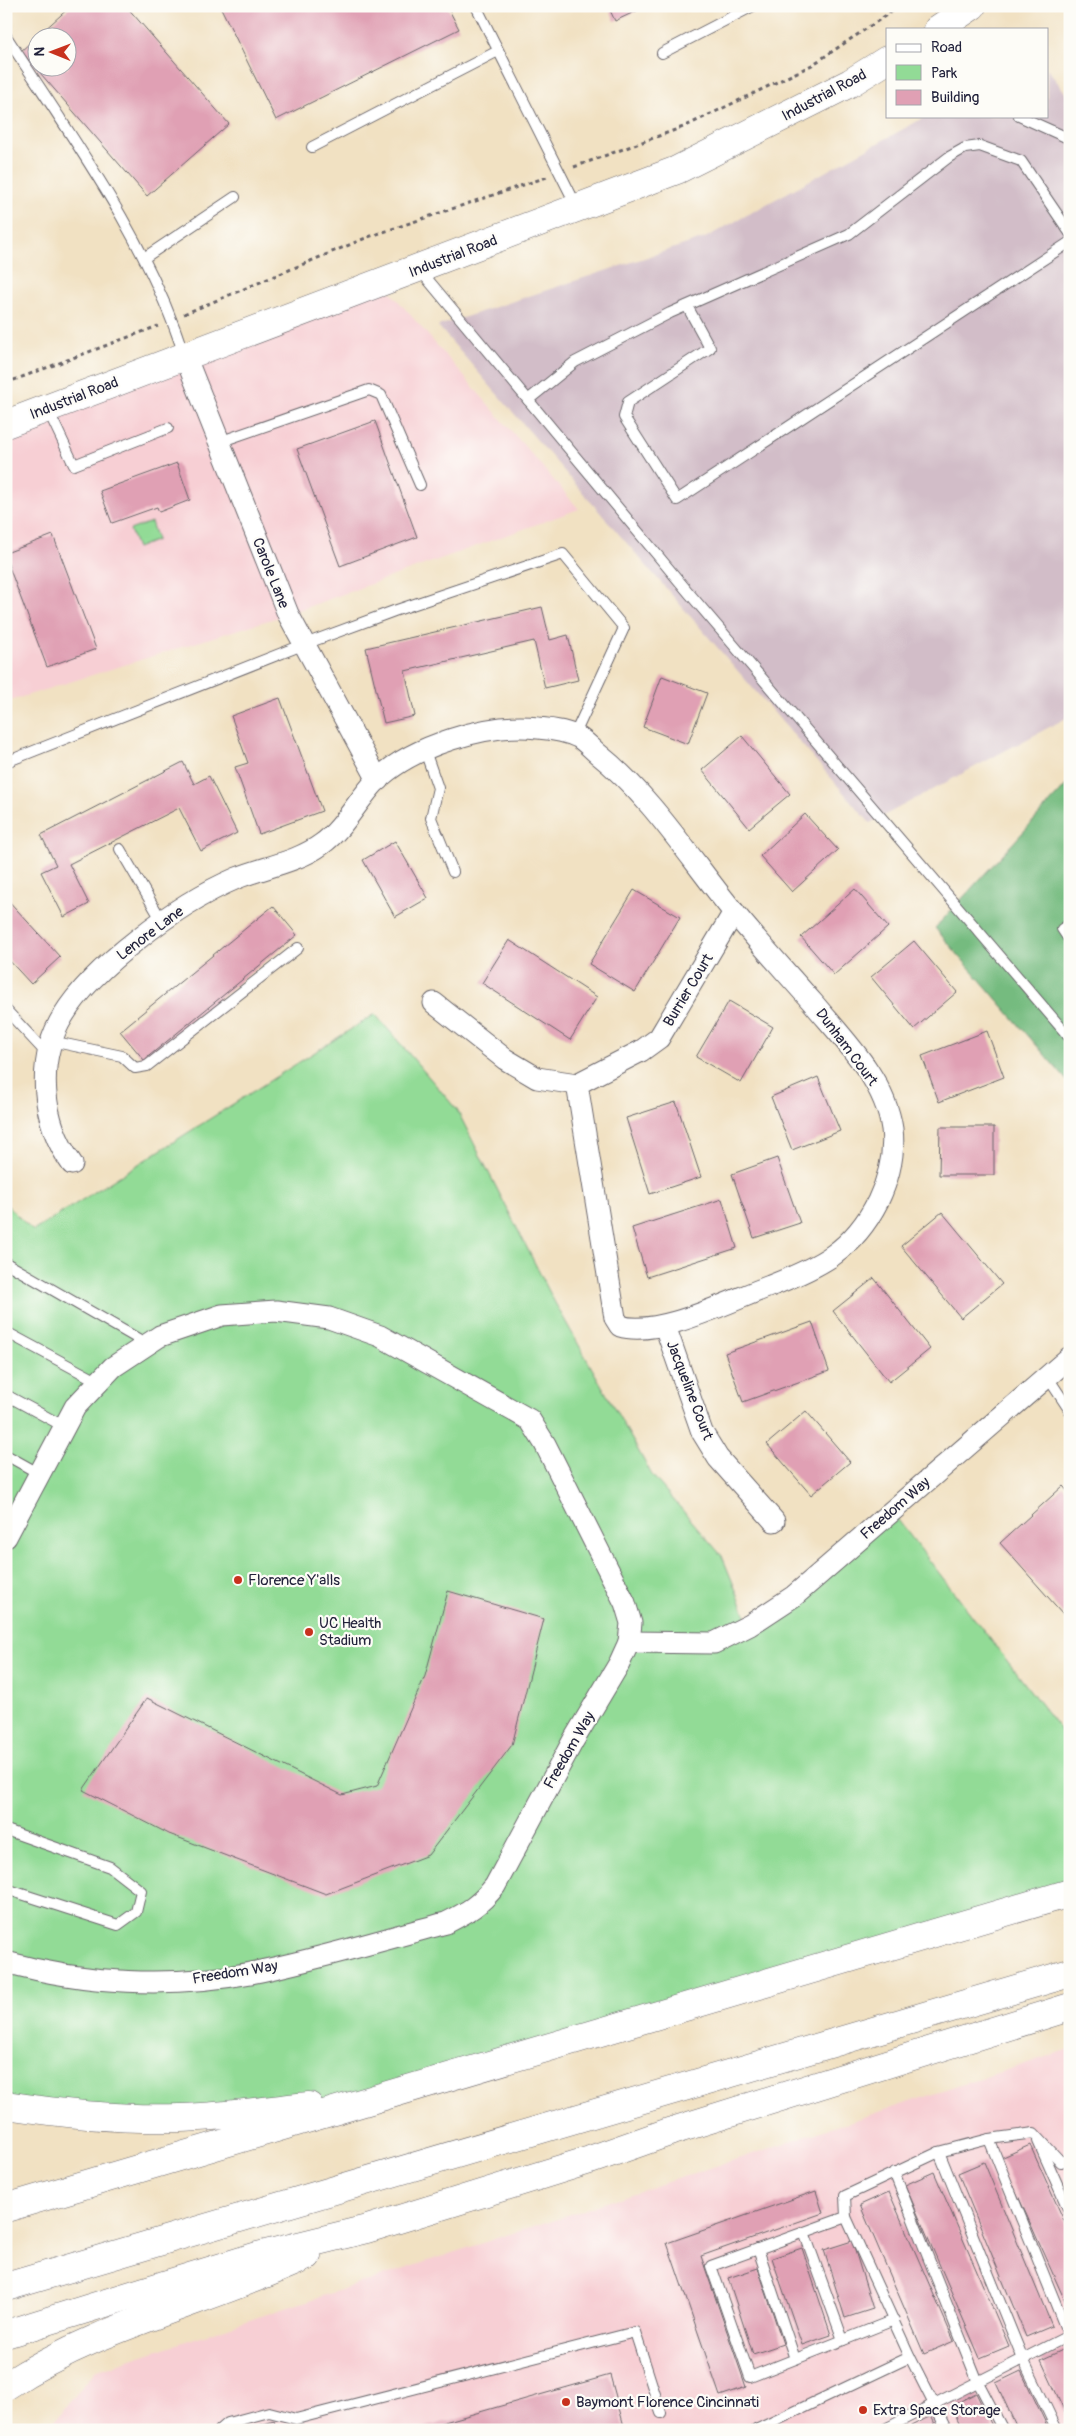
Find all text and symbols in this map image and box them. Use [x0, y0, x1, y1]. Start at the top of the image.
north arrow [28, 28, 78, 78]
legend [886, 28, 1048, 118]
text: Road [931, 38, 962, 57]
text: N [31, 47, 48, 57]
text: Park [931, 64, 958, 83]
street label: Industrial Road [779, 65, 870, 126]
text: Building [931, 88, 979, 107]
street label: Industrial Road [406, 231, 500, 282]
street label: Industrial Road [27, 373, 121, 424]
street label: Carole Lane [248, 535, 294, 612]
street label: Lenore Lane [113, 902, 188, 965]
street label: Burrier Court [659, 950, 718, 1030]
street label: Dunham Court [811, 1005, 882, 1091]
street label: Jacqueline Court [662, 1338, 718, 1444]
street label: Freedom Way [857, 1473, 935, 1544]
place label: Florence Y'alls [248, 1571, 340, 1590]
marker: Florence Y'alls [232, 1574, 244, 1586]
place label: UC Health Stadium [319, 1614, 381, 1650]
marker: UC Health Stadium [303, 1626, 315, 1638]
street label: Freedom Way [540, 1708, 600, 1792]
street label: Freedom Way [191, 1956, 280, 1989]
place label: Baymont Florence Cincinnati [576, 2393, 759, 2412]
marker: Baymont Florence Cincinnati [560, 2396, 572, 2408]
place label: Extra Space Storage [873, 2401, 1001, 2420]
marker: Extra Space Storage [857, 2404, 869, 2416]

